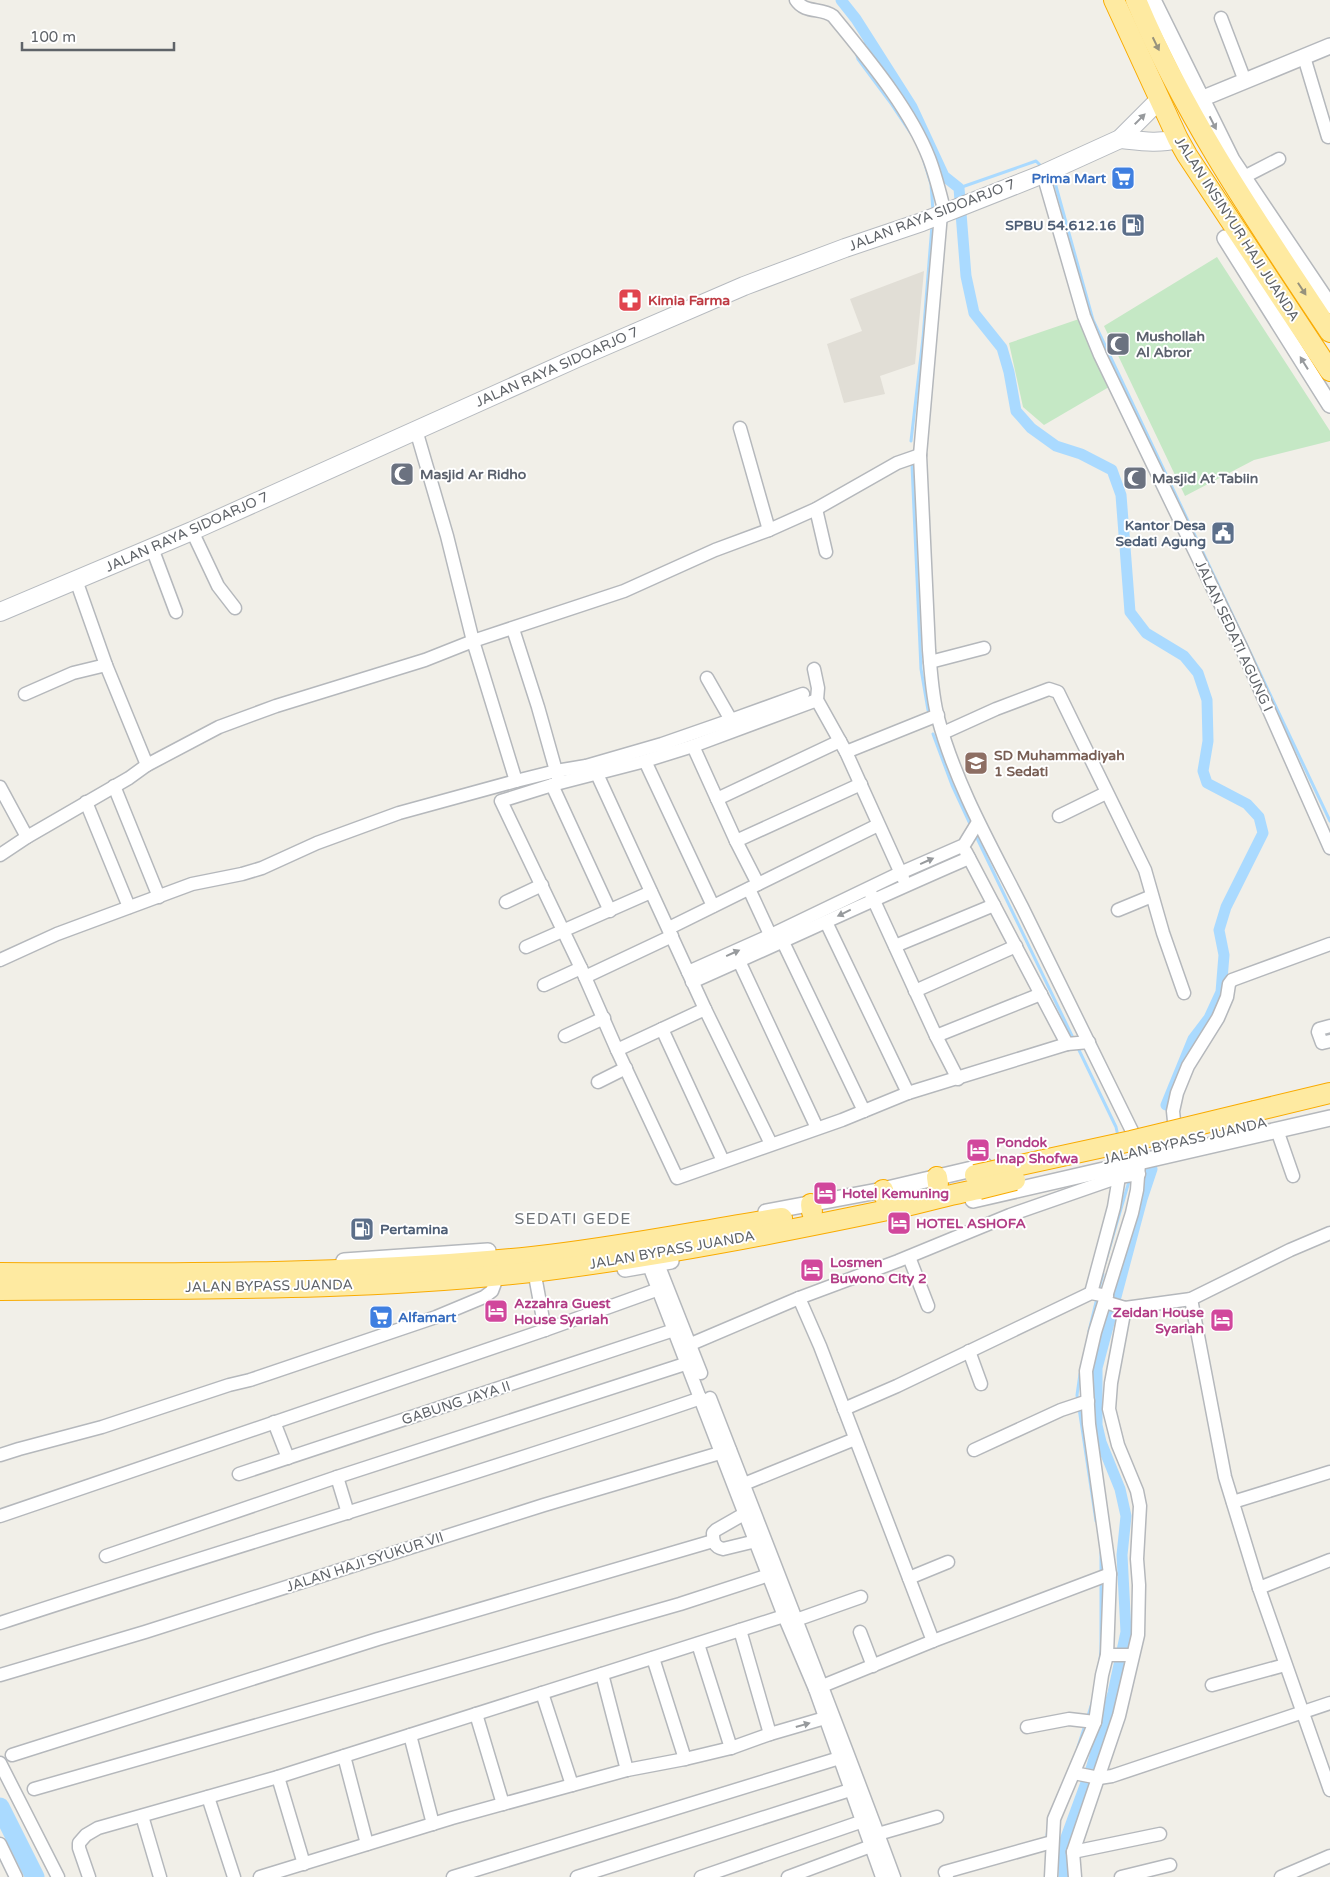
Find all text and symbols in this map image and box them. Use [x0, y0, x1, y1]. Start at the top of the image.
scale bar [22, 20, 175, 52]
text: 100 m [30, 28, 76, 46]
one-way arrow [1152, 37, 1160, 51]
one-way arrow [1133, 113, 1145, 125]
one-way arrow [1209, 115, 1217, 130]
street label: JALAN INSINYUR HAJI JUANDA [1171, 133, 1303, 325]
supermarket icon: Prima Mart [1110, 165, 1136, 191]
place label: Prima Mart [1031, 170, 1107, 187]
street label: JALAN RAYA SIDOARJO 7 [846, 175, 1018, 255]
fuel station icon: SPBU 54.612.16 [1120, 212, 1146, 238]
place label: SPBU 54.612.16 [1005, 217, 1116, 234]
one-way arrow [1297, 282, 1306, 295]
pharmacy icon: Kimia Farma [617, 287, 643, 313]
place label: Kimia Farma [648, 292, 730, 309]
street label: JALAN RAYA SIDOARJO 7 [473, 323, 641, 411]
place label: Mushollah Al Abror [1136, 328, 1205, 361]
mosque icon: Mushollah Al Abror [1105, 331, 1131, 357]
one-way arrow [1299, 357, 1309, 370]
mosque icon: Masjid Ar Ridho [389, 461, 415, 487]
mosque icon: Masjid At Tabiin [1122, 465, 1148, 491]
place label: Masjid Ar Ridho [420, 466, 527, 483]
place label: Masjid At Tabiin [1152, 470, 1258, 487]
street label: JALAN RAYA SIDOARJO 7 [103, 488, 271, 576]
place label: Kantor Desa Sedati Agung [1115, 517, 1206, 550]
public building icon: Kantor Desa Sedati Agung [1210, 520, 1236, 546]
street label: JALAN SEDATI AGUNG I [1192, 558, 1276, 714]
place label: SD Muhammadiyah 1 Sedati [994, 747, 1125, 780]
school or university icon: SD Muhammadiyah 1 Sedati [963, 750, 989, 776]
one-way arrow [920, 856, 934, 864]
one-way arrow [837, 909, 852, 917]
one-way arrow [726, 948, 740, 956]
street label: JALAN BYPASS JUANDA [1101, 1114, 1269, 1168]
place label: Pondok Inap Shofwa [996, 1134, 1079, 1167]
hotel icon: Pondok Inap Shofwa [965, 1137, 991, 1163]
hotel icon: Hotel Kemuning [812, 1180, 838, 1206]
place label: Hotel Kemuning [842, 1185, 949, 1202]
district label: SEDATI GEDE [515, 1209, 631, 1229]
hotel icon: HOTEL ASHOFA [886, 1210, 912, 1236]
place label: HOTEL ASHOFA [916, 1215, 1026, 1232]
fuel station icon: Pertamina [349, 1216, 375, 1242]
place label: Pertamina [380, 1221, 449, 1238]
street label: JALAN BYPASS JUANDA [588, 1227, 756, 1273]
place label: Losmen Buwono City 2 [830, 1254, 927, 1287]
hotel icon: Losmen Buwono City 2 [799, 1257, 825, 1283]
street label: JALAN BYPASS JUANDA [185, 1276, 353, 1296]
place label: Azzahra Guest House Syariah [514, 1295, 611, 1328]
hotel icon: Azzahra Guest House Syariah [483, 1298, 509, 1324]
supermarket icon: Alfamart [368, 1304, 394, 1330]
place label: Zeidan House Syariah [1113, 1304, 1204, 1337]
hotel icon: Zeidan House Syariah [1209, 1307, 1235, 1333]
place label: Alfamart [398, 1309, 457, 1326]
street label: GABUNG JAYA II [400, 1377, 512, 1429]
street label: JALAN HAJI SYUKUR VII [284, 1528, 446, 1596]
one-way arrow [796, 1720, 811, 1728]

